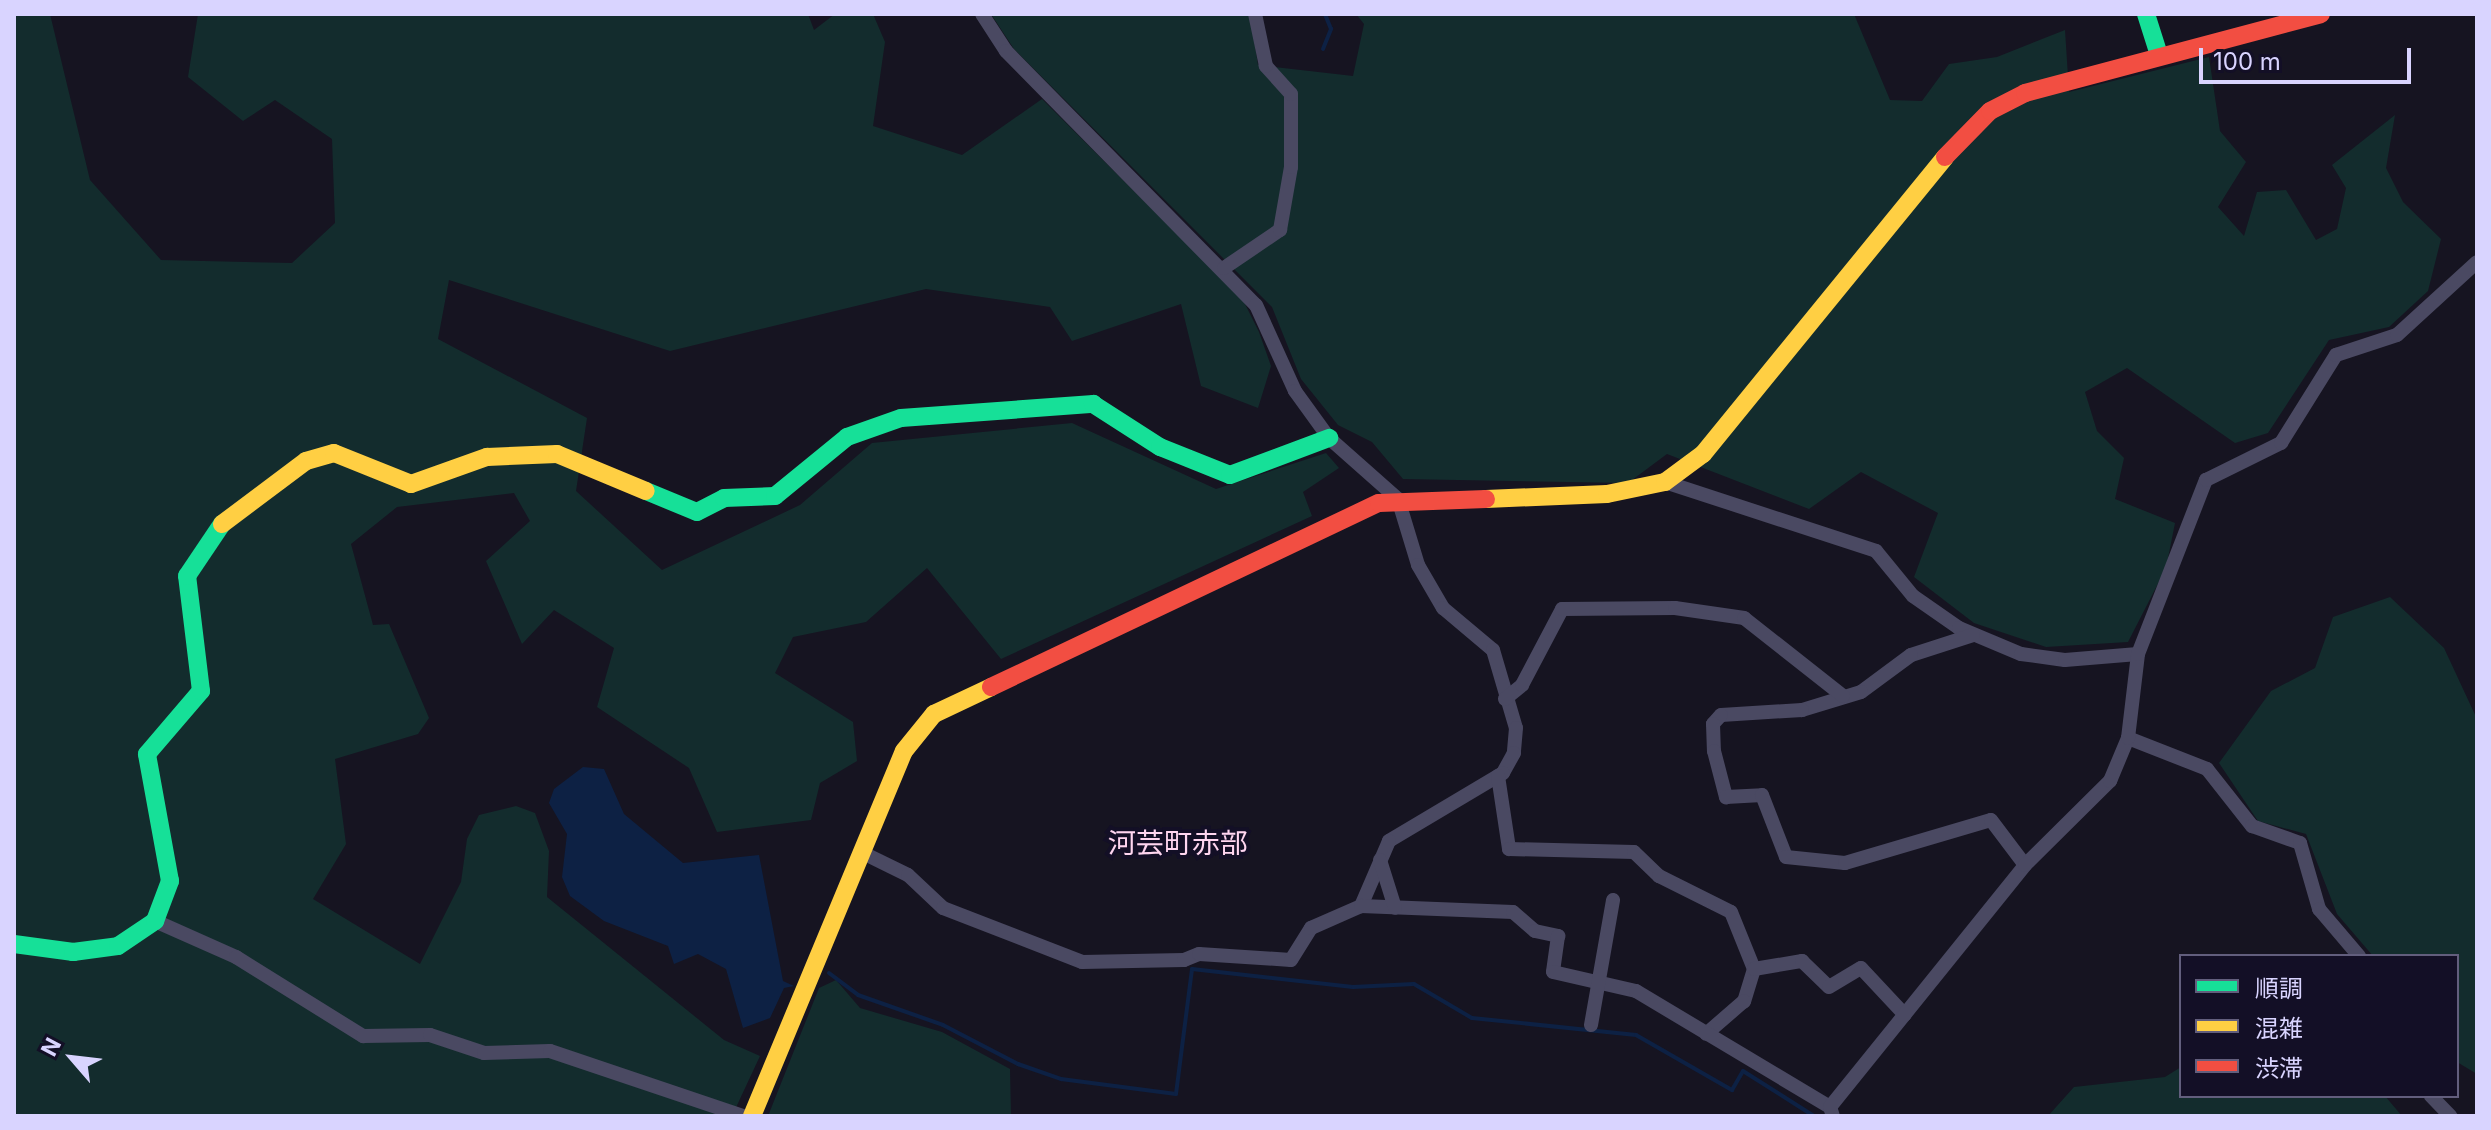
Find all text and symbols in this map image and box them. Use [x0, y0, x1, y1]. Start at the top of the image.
scale bar [2203, 32, 2415, 82]
text: 100 m [2213, 47, 2281, 76]
district label: 河芸町赤部 [1108, 826, 1248, 860]
legend [2179, 954, 2459, 1098]
text: 順調 [2255, 974, 2303, 1003]
text: 混雑 [2255, 1014, 2303, 1043]
north arrow [32, 1018, 112, 1098]
text: N [35, 1033, 66, 1060]
text: 渋滞 [2255, 1054, 2303, 1083]

